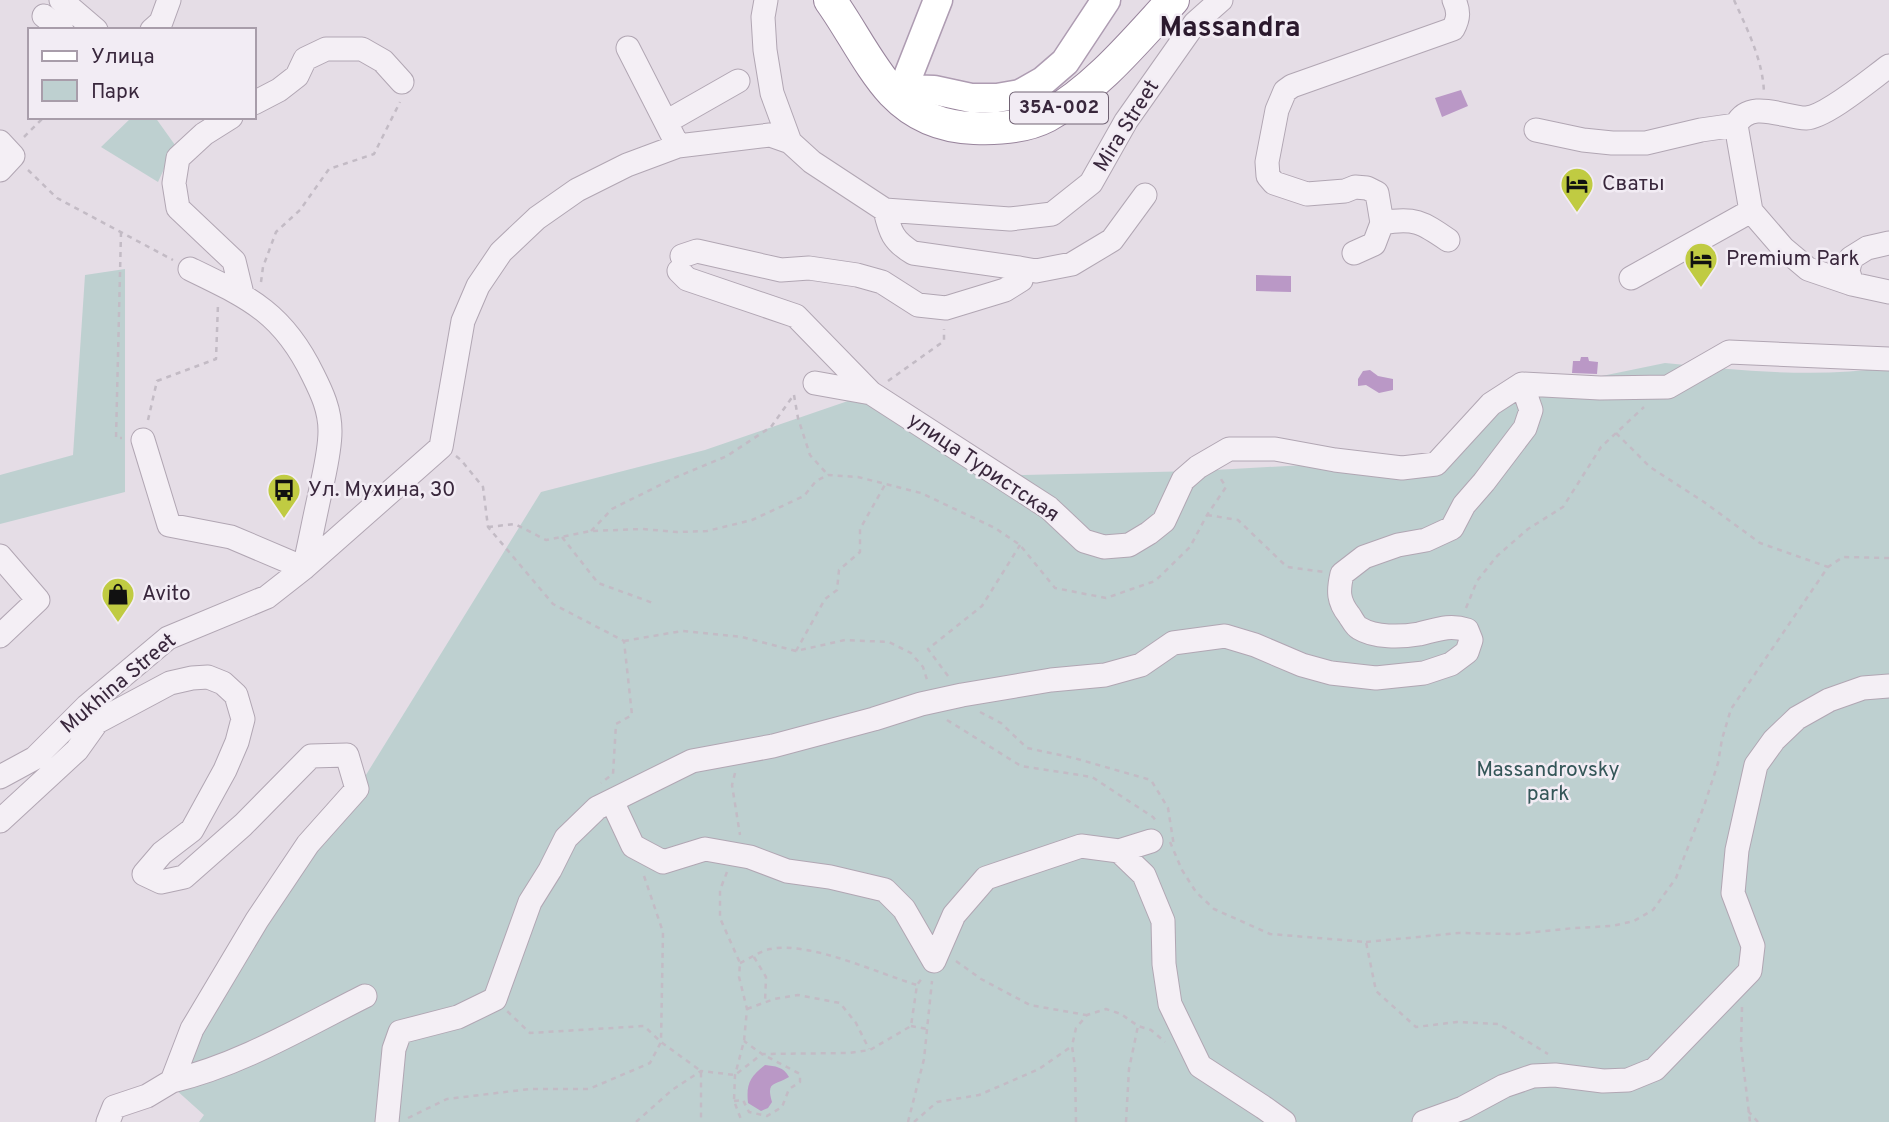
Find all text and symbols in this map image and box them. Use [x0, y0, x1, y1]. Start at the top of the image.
district label: Massandra [1159, 11, 1301, 47]
legend [28, 28, 256, 119]
text: Улица [91, 44, 155, 71]
street label: Mira Street [1088, 75, 1166, 177]
text: Парк [91, 79, 140, 106]
road number: 35А-002 [1010, 92, 1108, 124]
hotel icon: Сваты [1558, 165, 1596, 214]
place label: Сваты [1602, 171, 1665, 198]
hotel icon: Premium Park [1682, 240, 1720, 289]
place label: Premium Park [1726, 246, 1860, 273]
street label: улица Туристская [902, 407, 1064, 529]
bus stop icon: Ул. Мухина, 30 [265, 471, 303, 520]
place label: Ул. Мухина, 30 [308, 477, 456, 504]
shop icon: Avito [99, 575, 137, 624]
place label: Avito [142, 581, 191, 608]
street label: Mukhina Street [56, 628, 182, 740]
park label: Massandrovsky park [1476, 757, 1620, 808]

